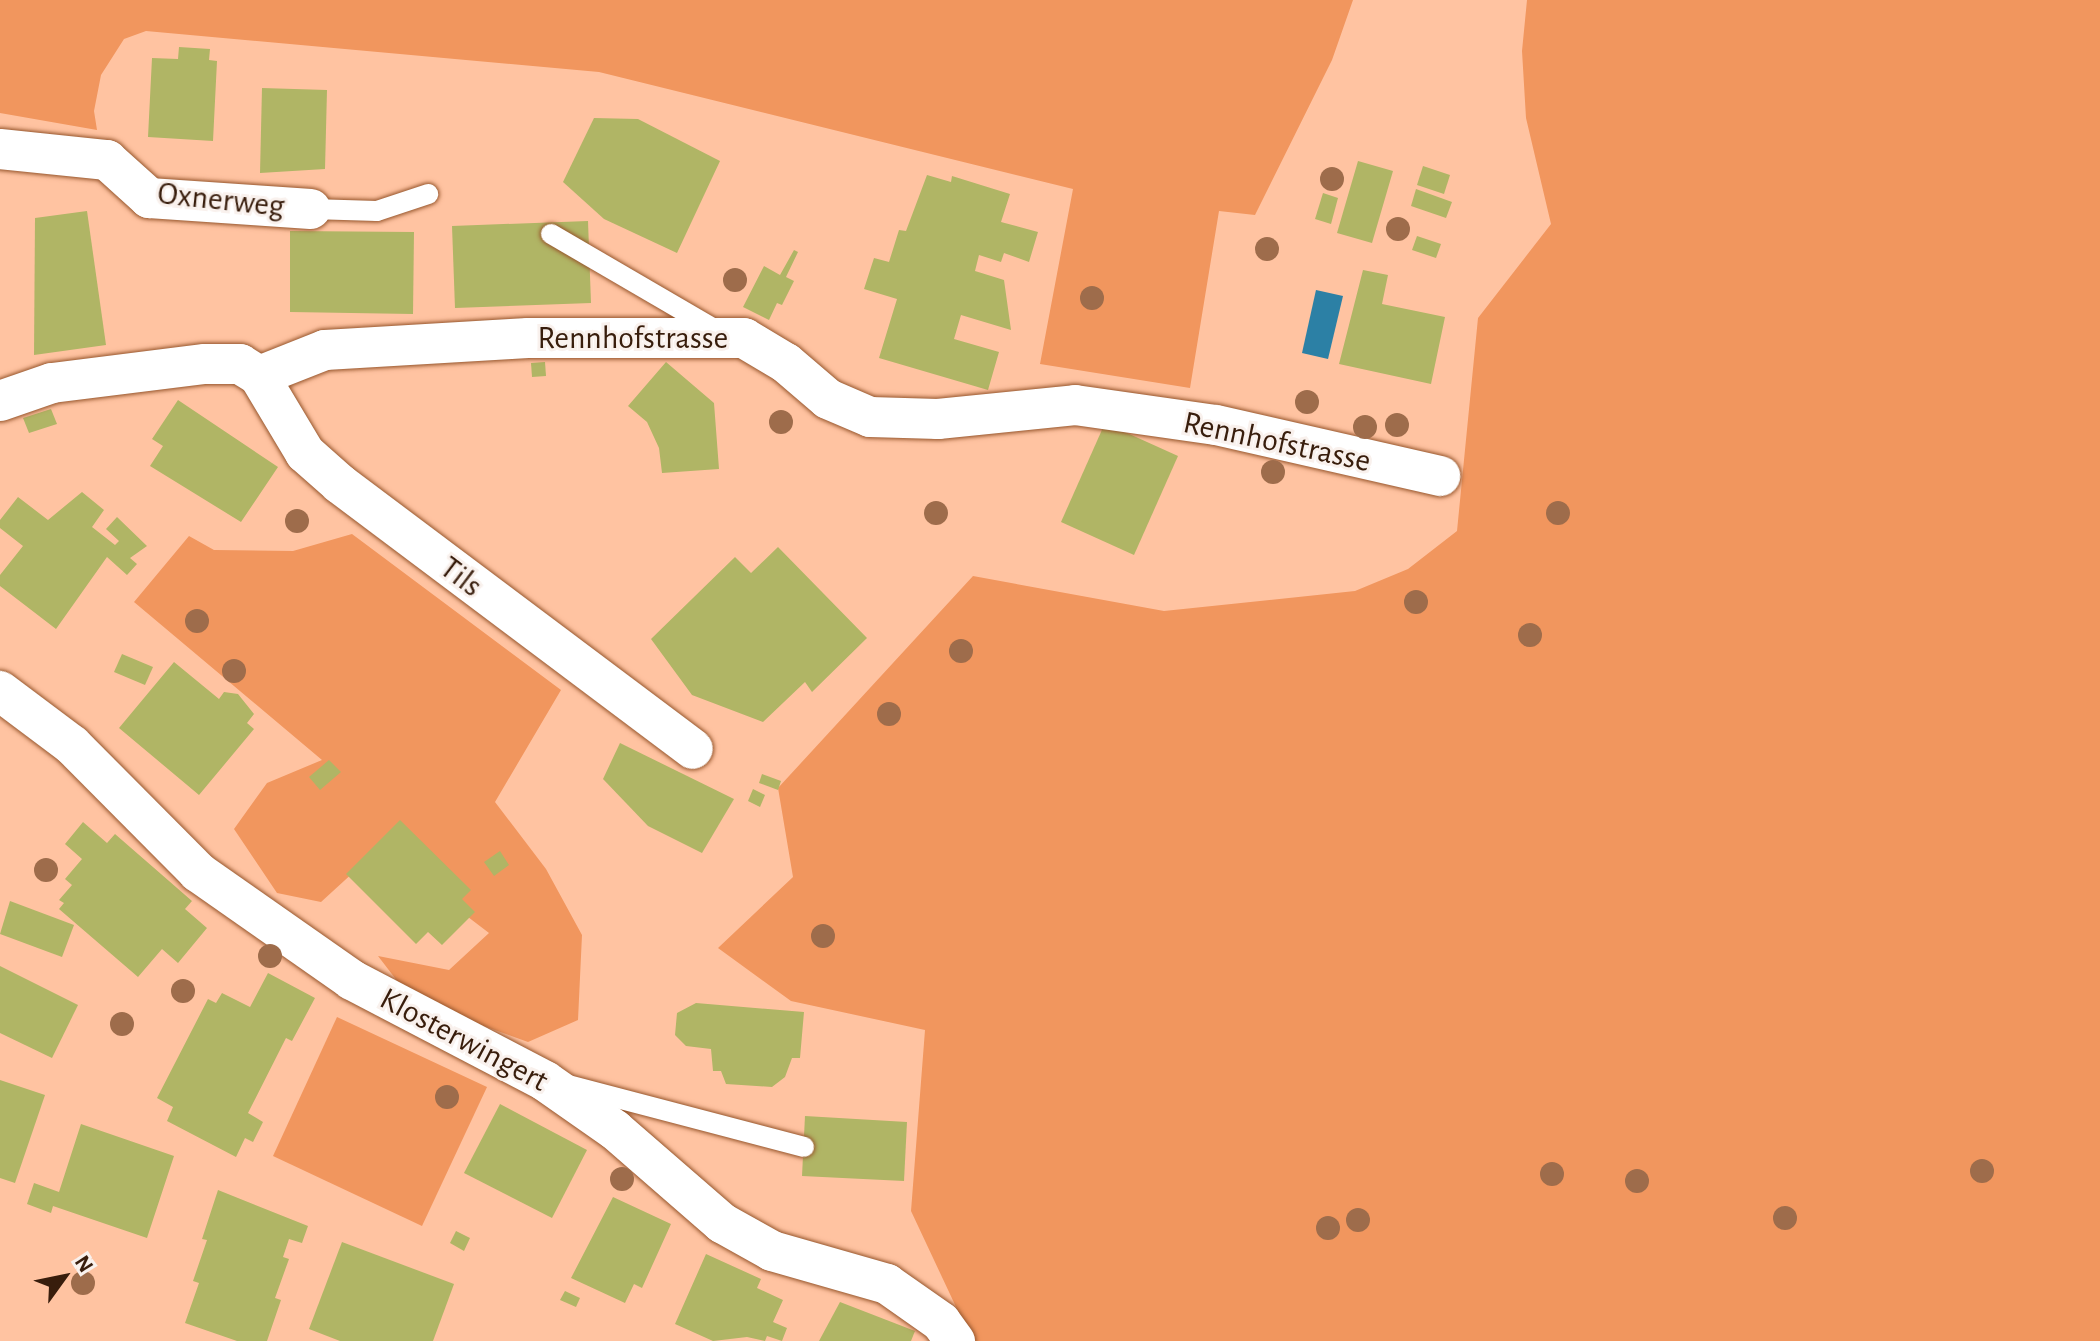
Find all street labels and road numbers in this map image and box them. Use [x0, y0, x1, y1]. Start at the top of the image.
street label: Oxnerweg [156, 174, 286, 226]
street label: Rennhofstrasse [538, 319, 728, 357]
street label: Rennhofstrasse [1180, 403, 1374, 481]
street label: Tils [432, 549, 490, 605]
street label: Klosterwingert [373, 980, 555, 1100]

